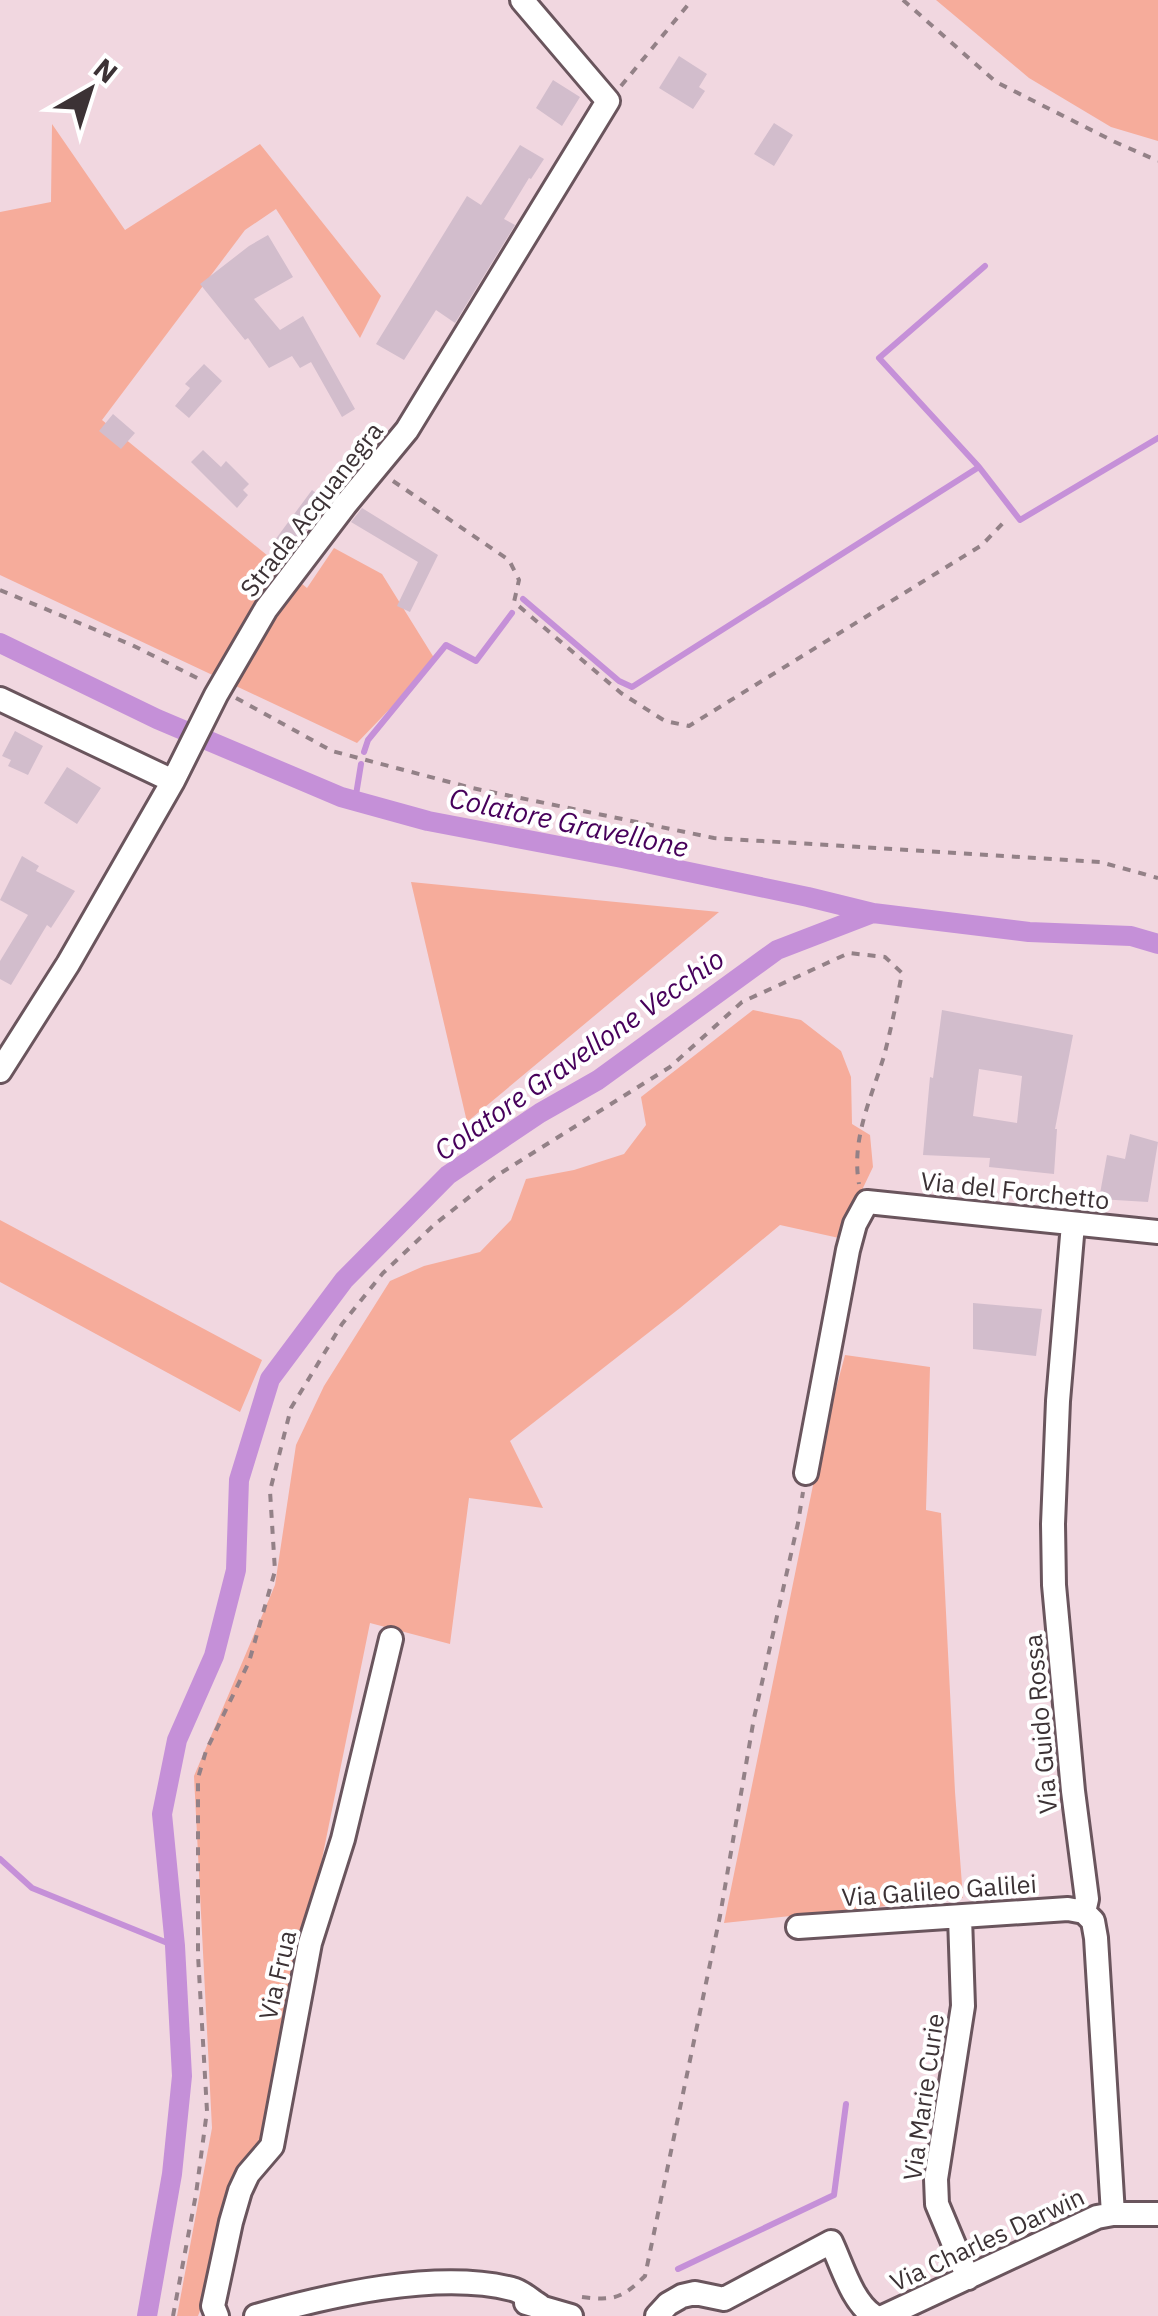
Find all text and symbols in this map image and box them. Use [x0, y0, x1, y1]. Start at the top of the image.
north arrow [40, 40, 140, 140]
text: N [87, 49, 126, 91]
street label: Strada Acquanegra [232, 415, 390, 603]
water label: Colatore Gravellone [446, 779, 692, 865]
water label: Colatore Gravellone Vecchio [427, 940, 731, 1168]
street label: Via del Forchetto [919, 1164, 1111, 1216]
street label: Via Guido Rossa [1016, 1633, 1064, 1815]
street label: Via Galileo Galilei [840, 1867, 1038, 1913]
street label: Via Frua [251, 1927, 303, 2023]
street label: Via Marie Curie [895, 2011, 951, 2183]
street label: Via Charles Darwin [885, 2180, 1089, 2298]

